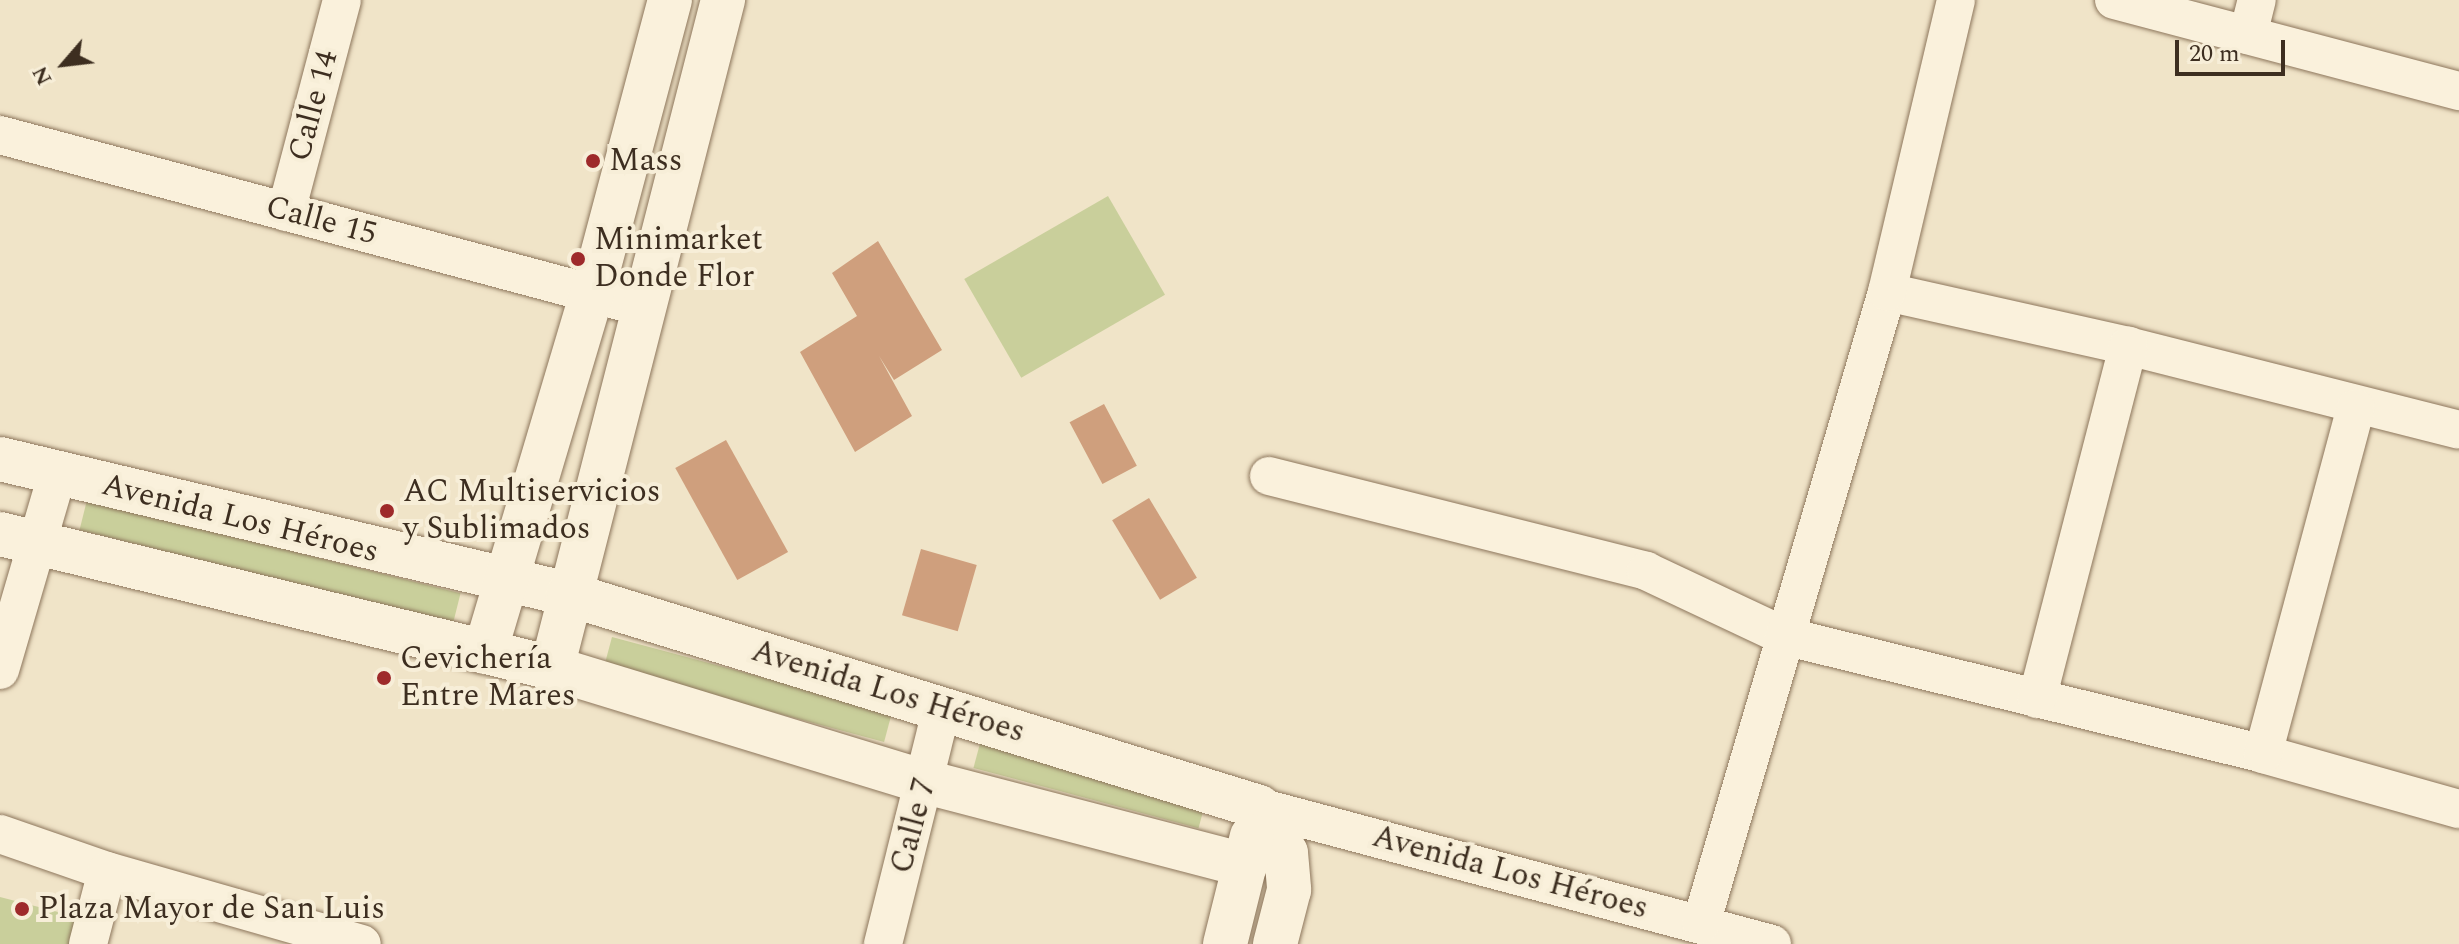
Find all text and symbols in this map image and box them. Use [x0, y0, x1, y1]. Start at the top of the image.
north arrow [24, 24, 104, 104]
scale bar [2179, 24, 2289, 74]
text: 20 m [2189, 36, 2240, 72]
street label: Calle 14 [281, 46, 347, 166]
text: N [24, 60, 61, 91]
place label: Mass [609, 142, 683, 180]
marker: Mass [584, 152, 602, 170]
street label: Calle 15 [261, 188, 381, 254]
place label: Minimarket Donde Flor [594, 222, 763, 297]
marker: Minimarket Donde Flor [569, 250, 587, 268]
street label: Avenida Los Héroes [98, 466, 382, 572]
place label: AC Multiservicios y Sublimados [403, 474, 661, 549]
marker: AC Multiservicios y Sublimados [378, 502, 396, 520]
street label: Avenida Los Héroes [747, 632, 1029, 752]
place label: Cevichería Entre Mares [400, 641, 576, 716]
marker: Cevichería Entre Mares [375, 669, 393, 687]
street label: Calle 7 [883, 774, 945, 878]
street label: Avenida Los Héroes [1368, 818, 1652, 928]
place label: Plaza Mayor de San Luis [38, 890, 385, 928]
marker: Plaza Mayor de San Luis [13, 900, 31, 918]

